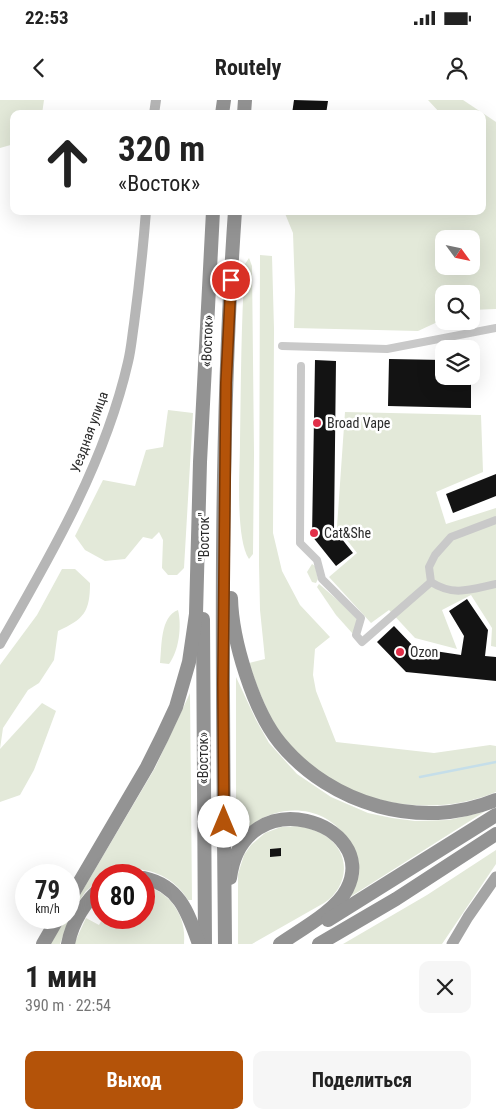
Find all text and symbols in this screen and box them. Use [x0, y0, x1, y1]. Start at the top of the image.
text: 22:53 [25, 6, 69, 29]
icon: back [25, 54, 53, 82]
icon: person [443, 54, 471, 82]
text: Routely [215, 55, 281, 80]
text: 320 m [118, 129, 205, 170]
icon: ahead [35, 130, 100, 195]
text: «Восток» [118, 171, 200, 196]
north arrow [435, 230, 480, 275]
map controls [435, 230, 480, 385]
pin [210, 259, 252, 301]
icon: arrive [217, 266, 245, 294]
button: search [435, 285, 480, 330]
street label: «Восток» [198, 314, 216, 367]
button: layers [435, 340, 480, 385]
street label: Уездная улица [67, 389, 111, 475]
place label: Broad Vape [327, 415, 391, 431]
marker: Broad Vape [311, 417, 323, 429]
street label: "Восток" [196, 512, 212, 562]
place label: Cat&She [324, 525, 371, 541]
marker: Cat&She [308, 527, 320, 539]
place label: Ozon [410, 644, 438, 660]
marker: Ozon [394, 646, 406, 658]
street label: «Восток» [195, 732, 211, 784]
position arrow [197, 795, 249, 847]
speed limit sign: 80 [90, 864, 155, 929]
text: 79 [35, 876, 60, 905]
text: km/h [35, 902, 60, 916]
text: 1 мин [25, 959, 97, 994]
button: close [419, 961, 471, 1013]
text: 390 m · 22:54 [25, 996, 111, 1015]
button: Выход [25, 1051, 243, 1109]
button: Поделиться [253, 1051, 471, 1109]

